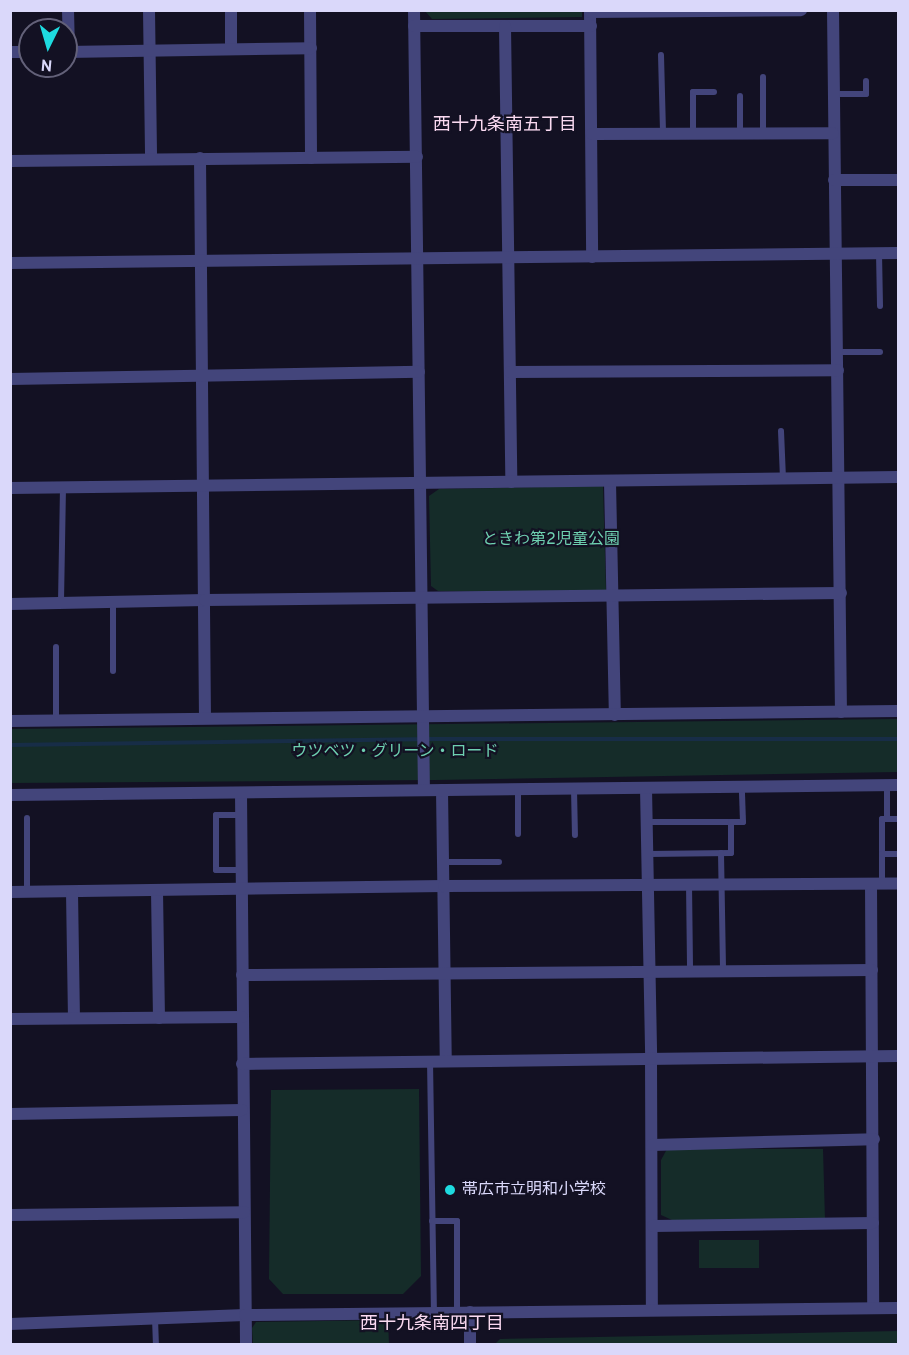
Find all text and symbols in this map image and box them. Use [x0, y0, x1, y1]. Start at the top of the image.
north arrow [18, 18, 78, 78]
text: N [40, 53, 53, 74]
district label: 西十九条南五丁目 [433, 115, 577, 137]
park label: ときわ第2児童公園 [482, 530, 620, 550]
park label: ウツベツ・グリーン・ロード [291, 742, 499, 762]
place label: 帯広市立明和小学校 [462, 1180, 606, 1200]
marker: 帯広市立明和小学校 [443, 1183, 457, 1197]
district label: 西十九条南四丁目 [360, 1314, 504, 1336]

